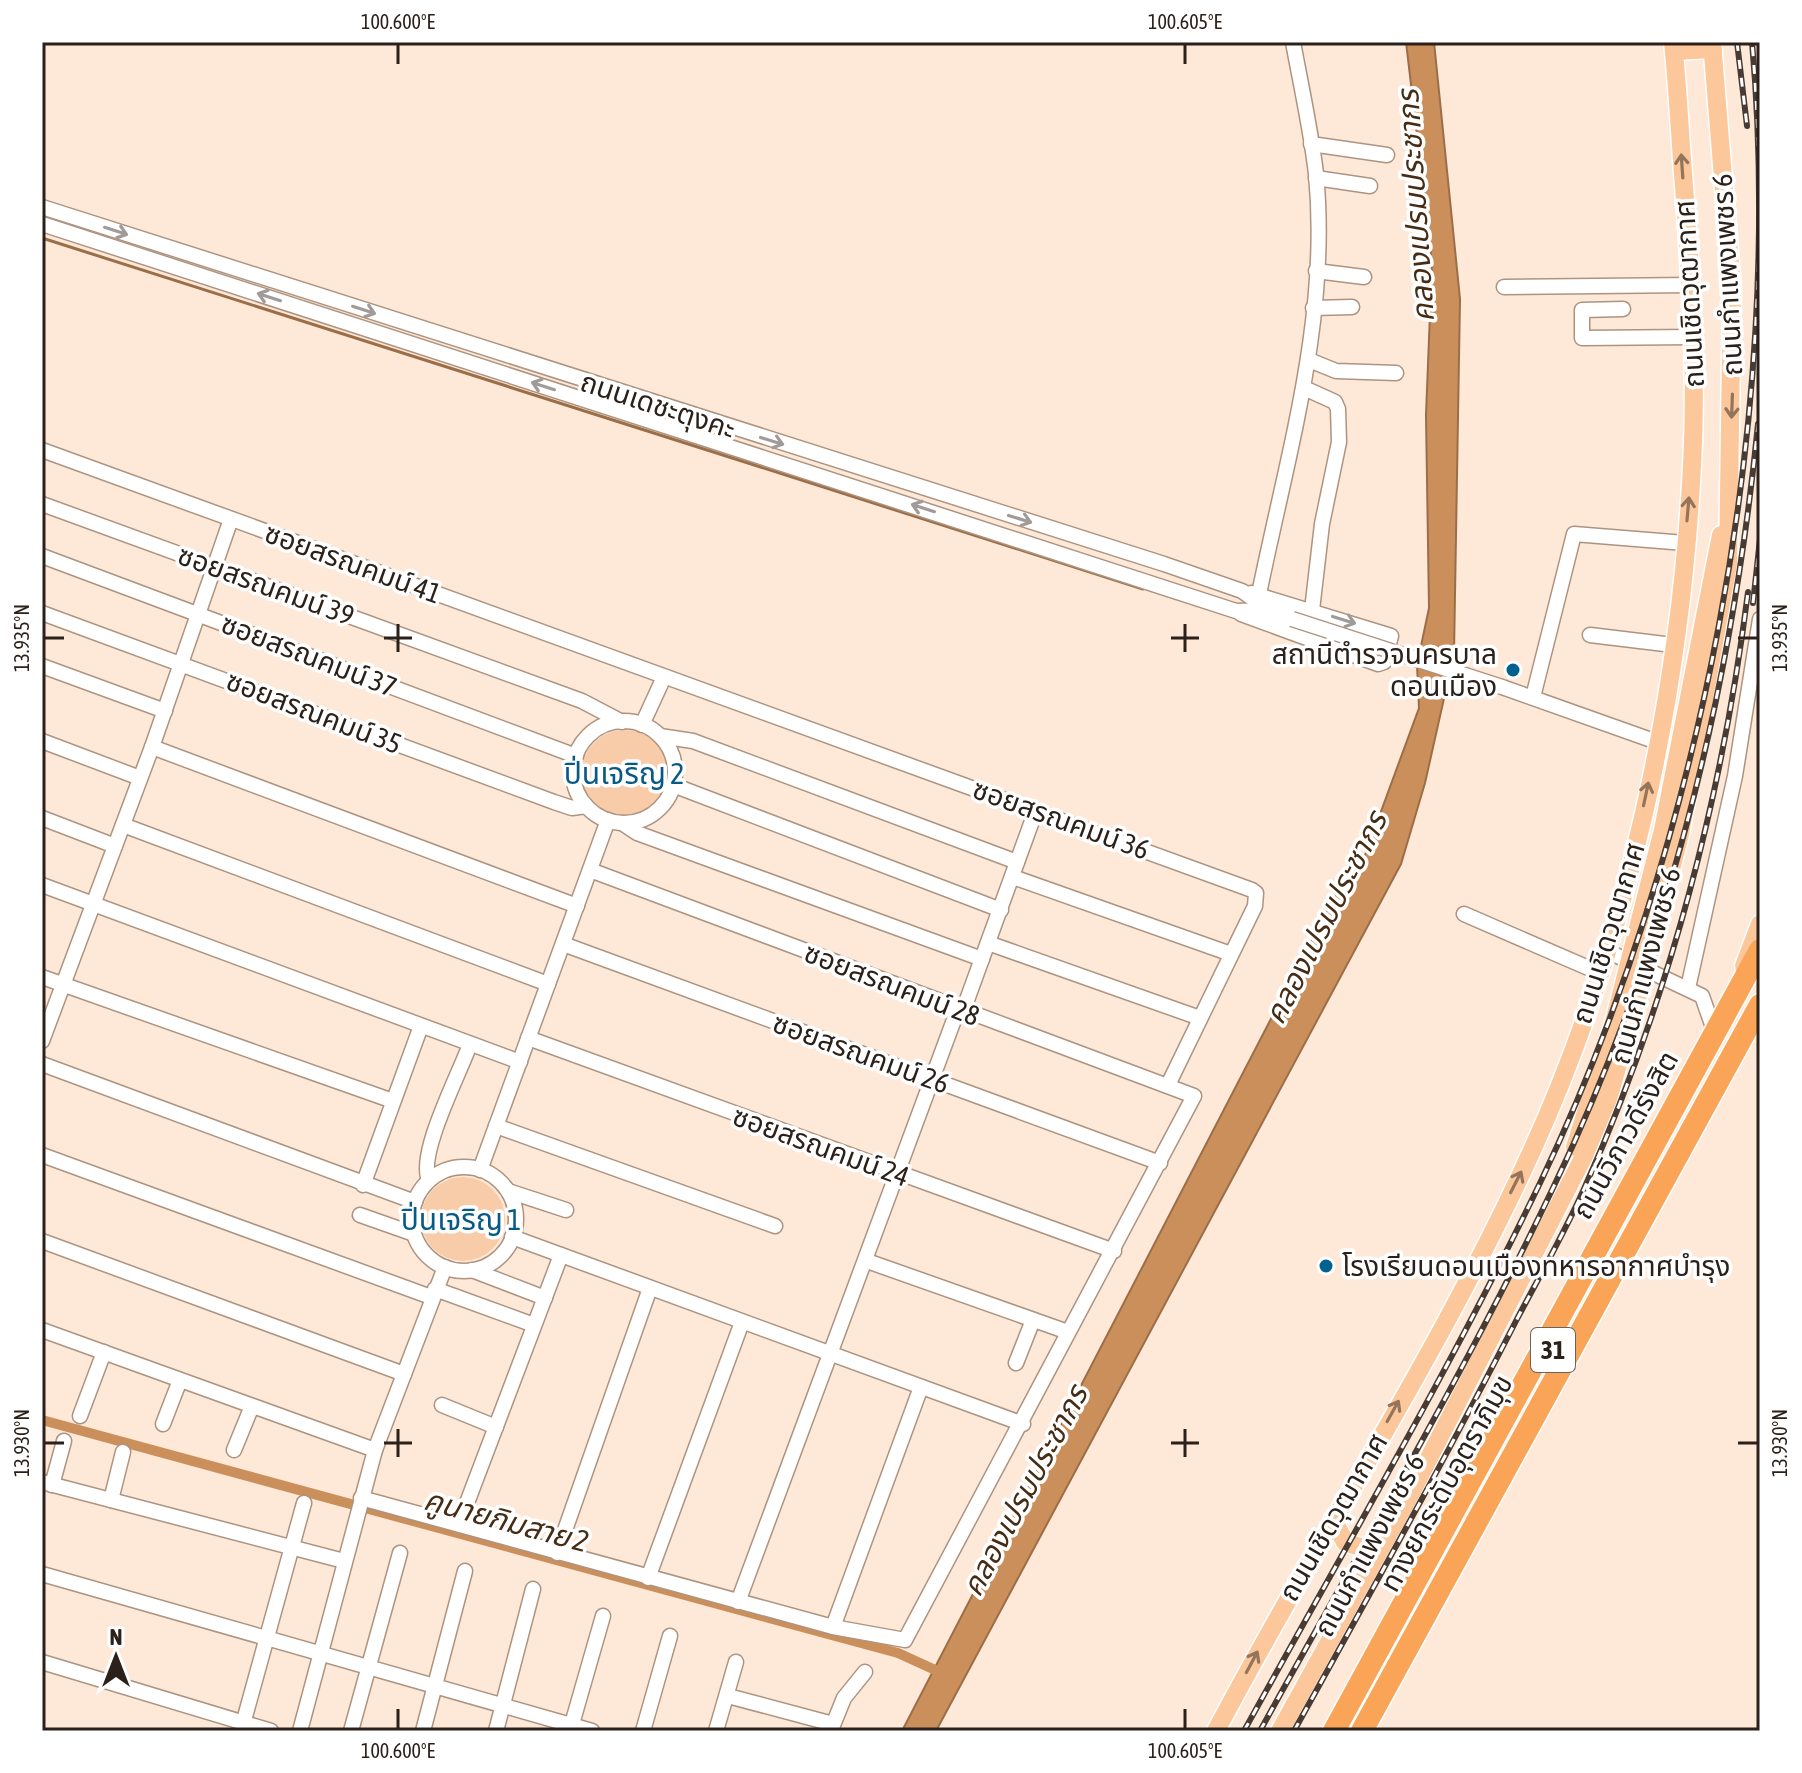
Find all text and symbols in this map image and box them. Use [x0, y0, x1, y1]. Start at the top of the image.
text: 100.600°E [361, 10, 435, 33]
text: 100.605°E [1148, 10, 1222, 33]
water label: คลองเปรมประชากร [1390, 86, 1440, 323]
one-way arrow [1674, 153, 1689, 180]
street label: ถนนกำแพงเพชร 6 [1706, 173, 1748, 377]
street label: ถนนเชิดวุฒากาศ [1668, 199, 1711, 389]
one-way arrow [103, 224, 129, 239]
one-way arrow [256, 289, 281, 304]
one-way arrow [351, 304, 376, 319]
street label: ถนนเดชะตุงคะ [576, 365, 739, 446]
one-way arrow [530, 377, 555, 392]
one-way arrow [1724, 392, 1739, 419]
one-way arrow [758, 434, 784, 449]
one-way arrow [1681, 496, 1696, 523]
one-way arrow [911, 500, 936, 515]
one-way arrow [1006, 512, 1032, 527]
street label: ซอยสรณคมน์ 41 [261, 516, 445, 610]
street label: ซอยสรณคมน์ 39 [174, 538, 358, 632]
text: 13.935°N [10, 604, 33, 672]
text: 13.935°N [1768, 604, 1791, 672]
street label: ซอยสรณคมน์ 37 [217, 607, 401, 703]
one-way arrow [1331, 613, 1357, 628]
place label: สถานีตำรวจนครบาล ดอนเมือง [1272, 638, 1497, 702]
marker: สถานีตำรวจนครบาล ดอนเมือง [1504, 661, 1522, 679]
street label: ซอยสรณคมน์ 35 [222, 664, 406, 760]
district label: ปิ่นเจริญ 2 [564, 755, 684, 790]
street label: ซอยสรณคมน์ 36 [969, 772, 1153, 866]
one-way arrow [1639, 782, 1654, 807]
water label: คลองเปรมประชากร [1257, 804, 1394, 1029]
street label: ถนนเชิดวุฒากาศ [1565, 838, 1652, 1028]
street label: ถนนกำแพงเพชร 6 [1603, 864, 1687, 1068]
street label: ซอยสรณคมน์ 28 [800, 936, 984, 1032]
street label: ซอยสรณคมน์ 26 [769, 1006, 953, 1100]
street label: ถนนวิภาวดีรังสิต [1566, 1046, 1684, 1224]
street label: ซอยสรณคมน์ 24 [729, 1099, 913, 1193]
one-way arrow [1509, 1170, 1524, 1194]
district label: ปิ่นเจริญ 1 [401, 1201, 521, 1236]
place label: โรงเรียนดอนเมืองทหารอากาศบำรุง [1342, 1250, 1730, 1283]
marker: โรงเรียนดอนเมืองทหารอากาศบำรุง [1317, 1257, 1335, 1275]
road number: 31 [1531, 1328, 1575, 1372]
street label: ทางยกระดับอุตราภิมุข [1373, 1369, 1520, 1597]
water label: คลองเปรมประชากร [954, 1378, 1095, 1601]
one-way arrow [1385, 1400, 1401, 1423]
text: 13.930°N [10, 1409, 33, 1477]
text: 13.930°N [1768, 1409, 1791, 1477]
street label: ถนนเชิดวุฒากาศ [1272, 1428, 1395, 1607]
street label: ถนนกำแพงเพชร 6 [1307, 1448, 1431, 1642]
water label: คูนายกิมสาย 2 [420, 1482, 592, 1560]
north arrow [76, 1617, 156, 1697]
text: N [110, 1624, 122, 1650]
one-way arrow [1244, 1651, 1260, 1674]
text: 100.600°E [361, 1739, 435, 1762]
text: 100.605°E [1148, 1739, 1222, 1762]

